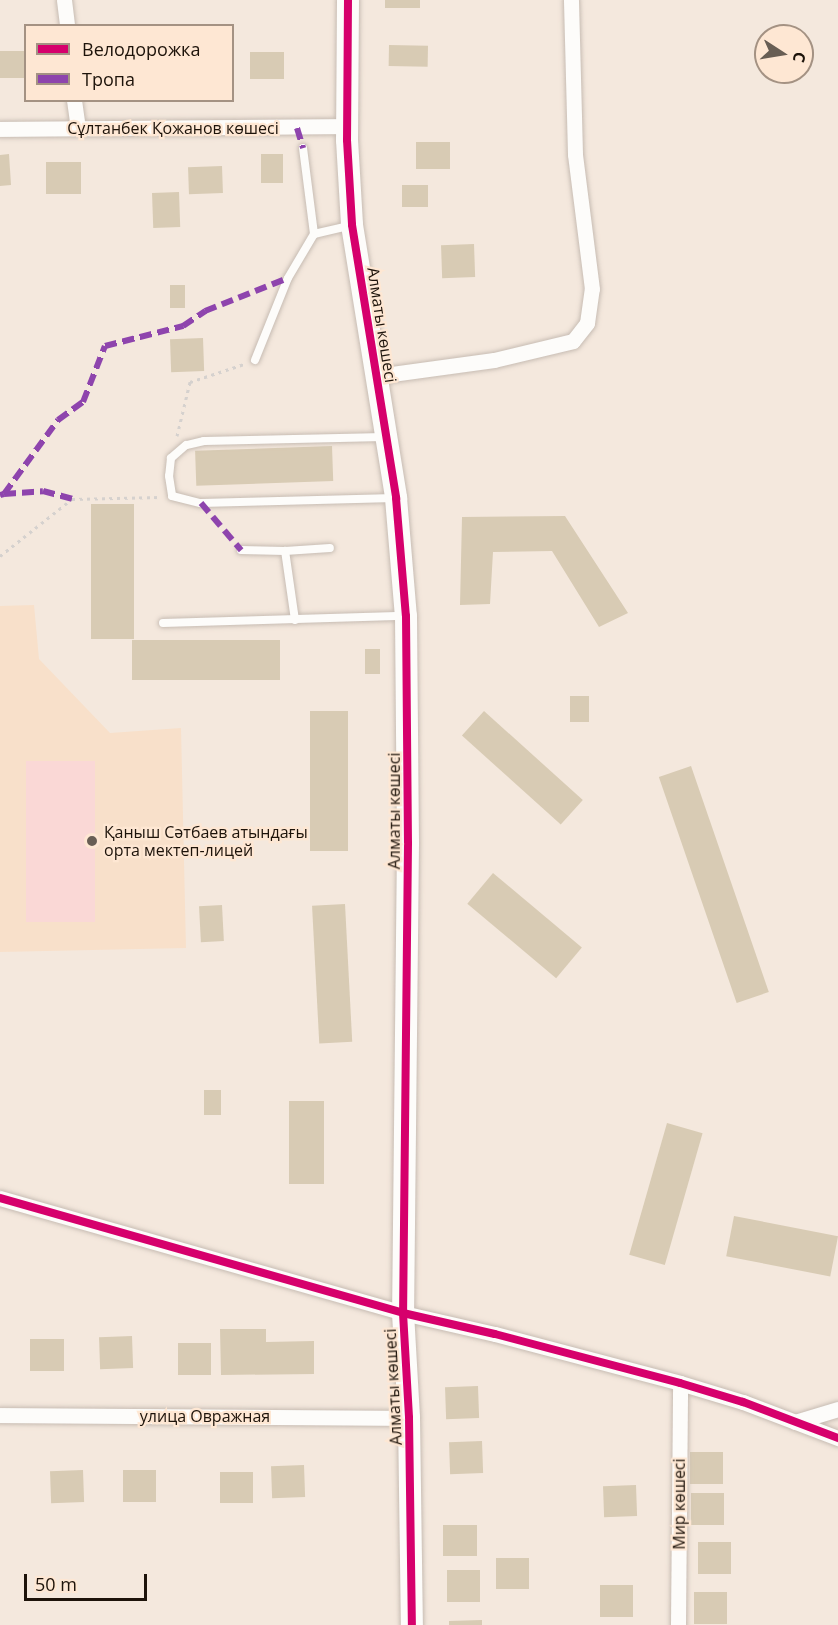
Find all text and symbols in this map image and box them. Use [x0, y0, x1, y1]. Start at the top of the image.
legend [24, 24, 234, 102]
north arrow [754, 24, 814, 84]
text: Велодорожка [82, 37, 200, 61]
text: С [788, 50, 811, 65]
text: Тропа [82, 67, 135, 91]
street label: Сұлтанбек Қожанов көшесі [67, 118, 279, 138]
street label: Алматы көшесі [363, 266, 401, 384]
street label: Алматы көшесі [384, 753, 404, 869]
place label: Қаныш Сәтбаев атындағы орта мектеп-лицей [104, 822, 308, 860]
marker: Қаныш Сәтбаев атындағы орта мектеп-лицей [85, 834, 99, 848]
street label: Алматы көшесі [380, 1328, 406, 1446]
street label: улица Овражная [140, 1406, 270, 1426]
street label: Мир көшесі [669, 1458, 689, 1550]
scale bar [27, 1562, 150, 1600]
text: 50 m [35, 1572, 77, 1596]

